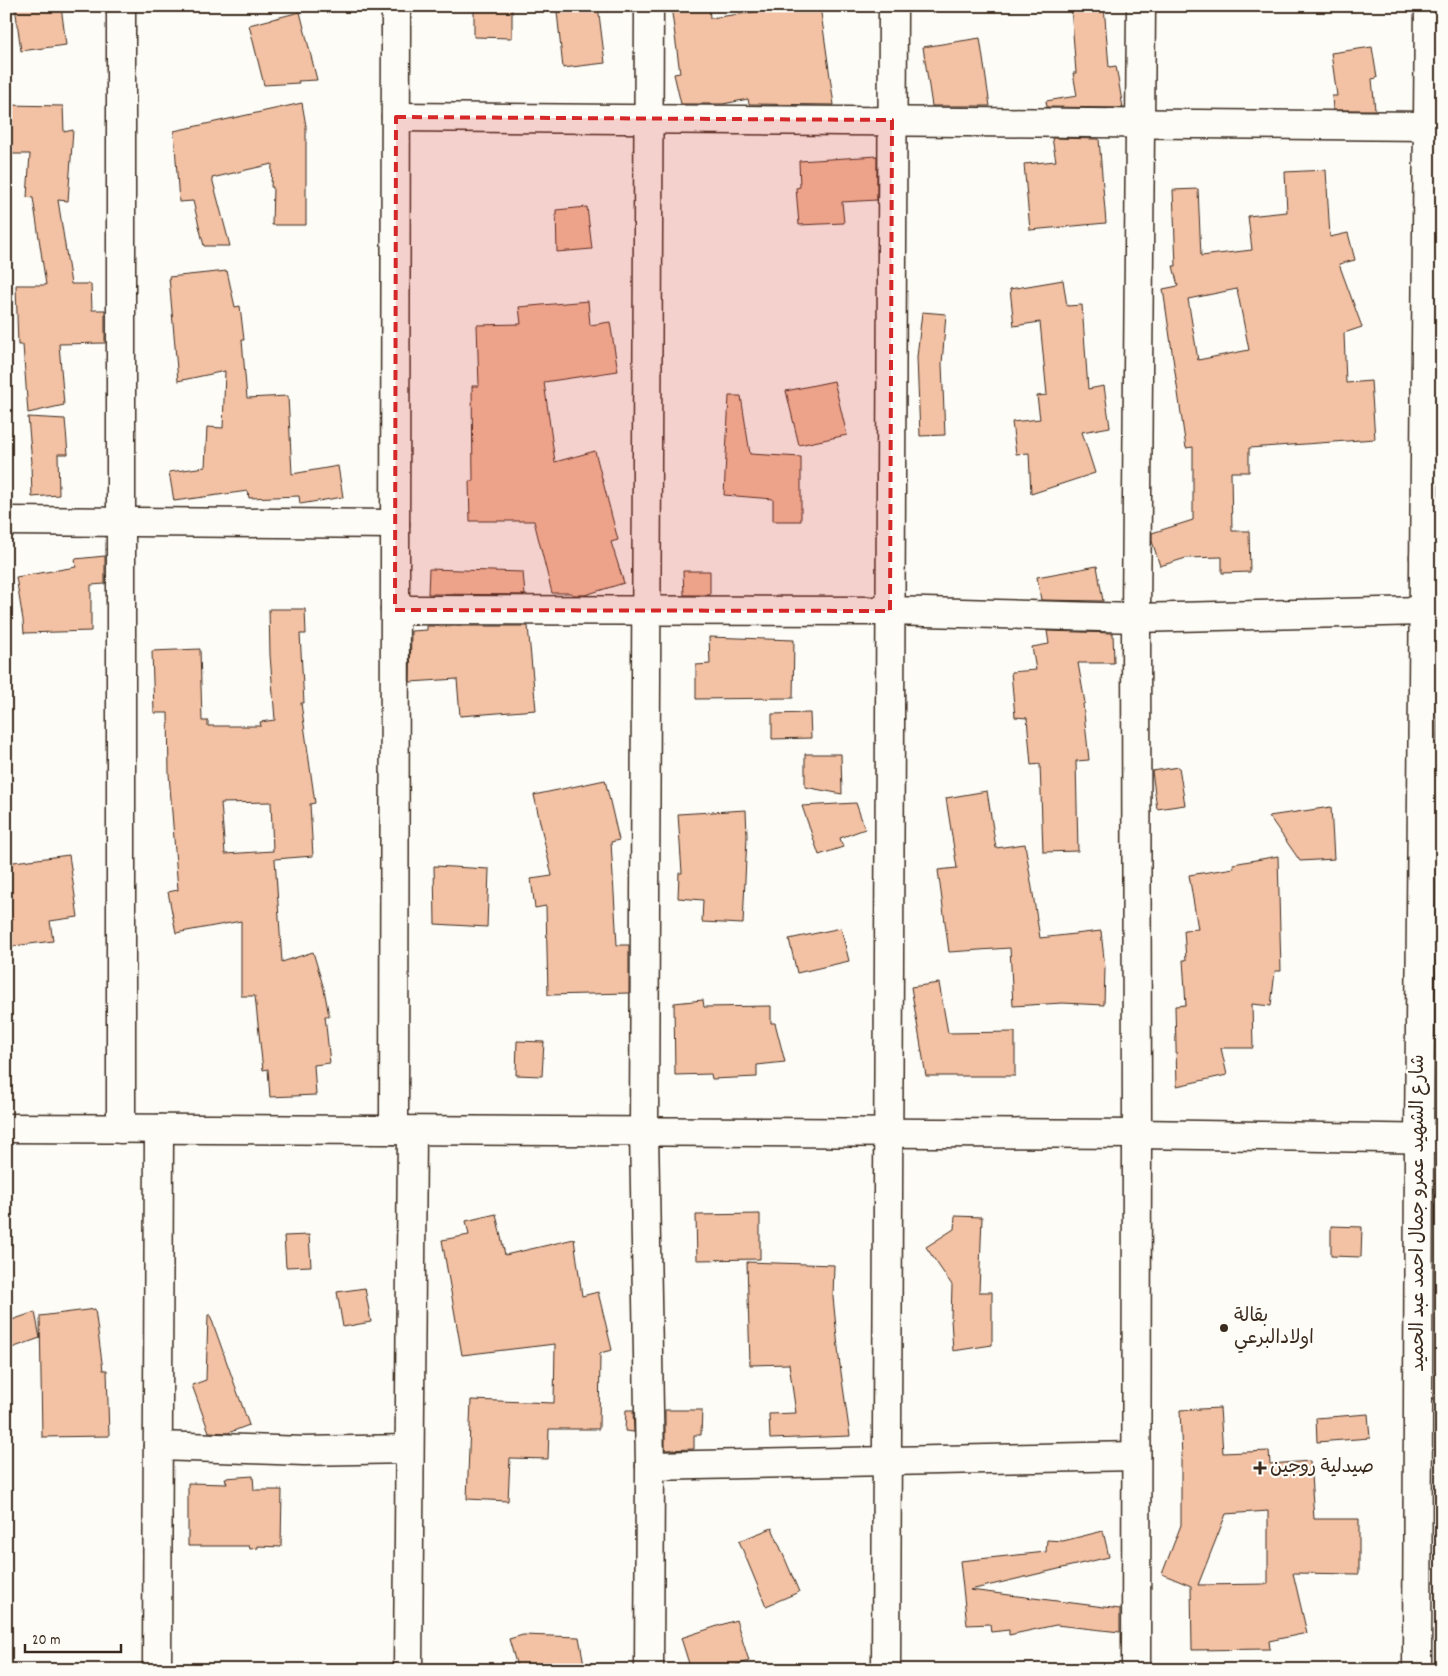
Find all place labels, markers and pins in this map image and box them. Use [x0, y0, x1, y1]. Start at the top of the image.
place label: بقالة اولادالبرعي [1234, 1304, 1314, 1353]
marker: بقالة اولادالبرعي [1218, 1322, 1230, 1334]
place label: صيدلية روجين [1270, 1455, 1374, 1482]
marker: صيدلية روجين [1254, 1462, 1266, 1474]

